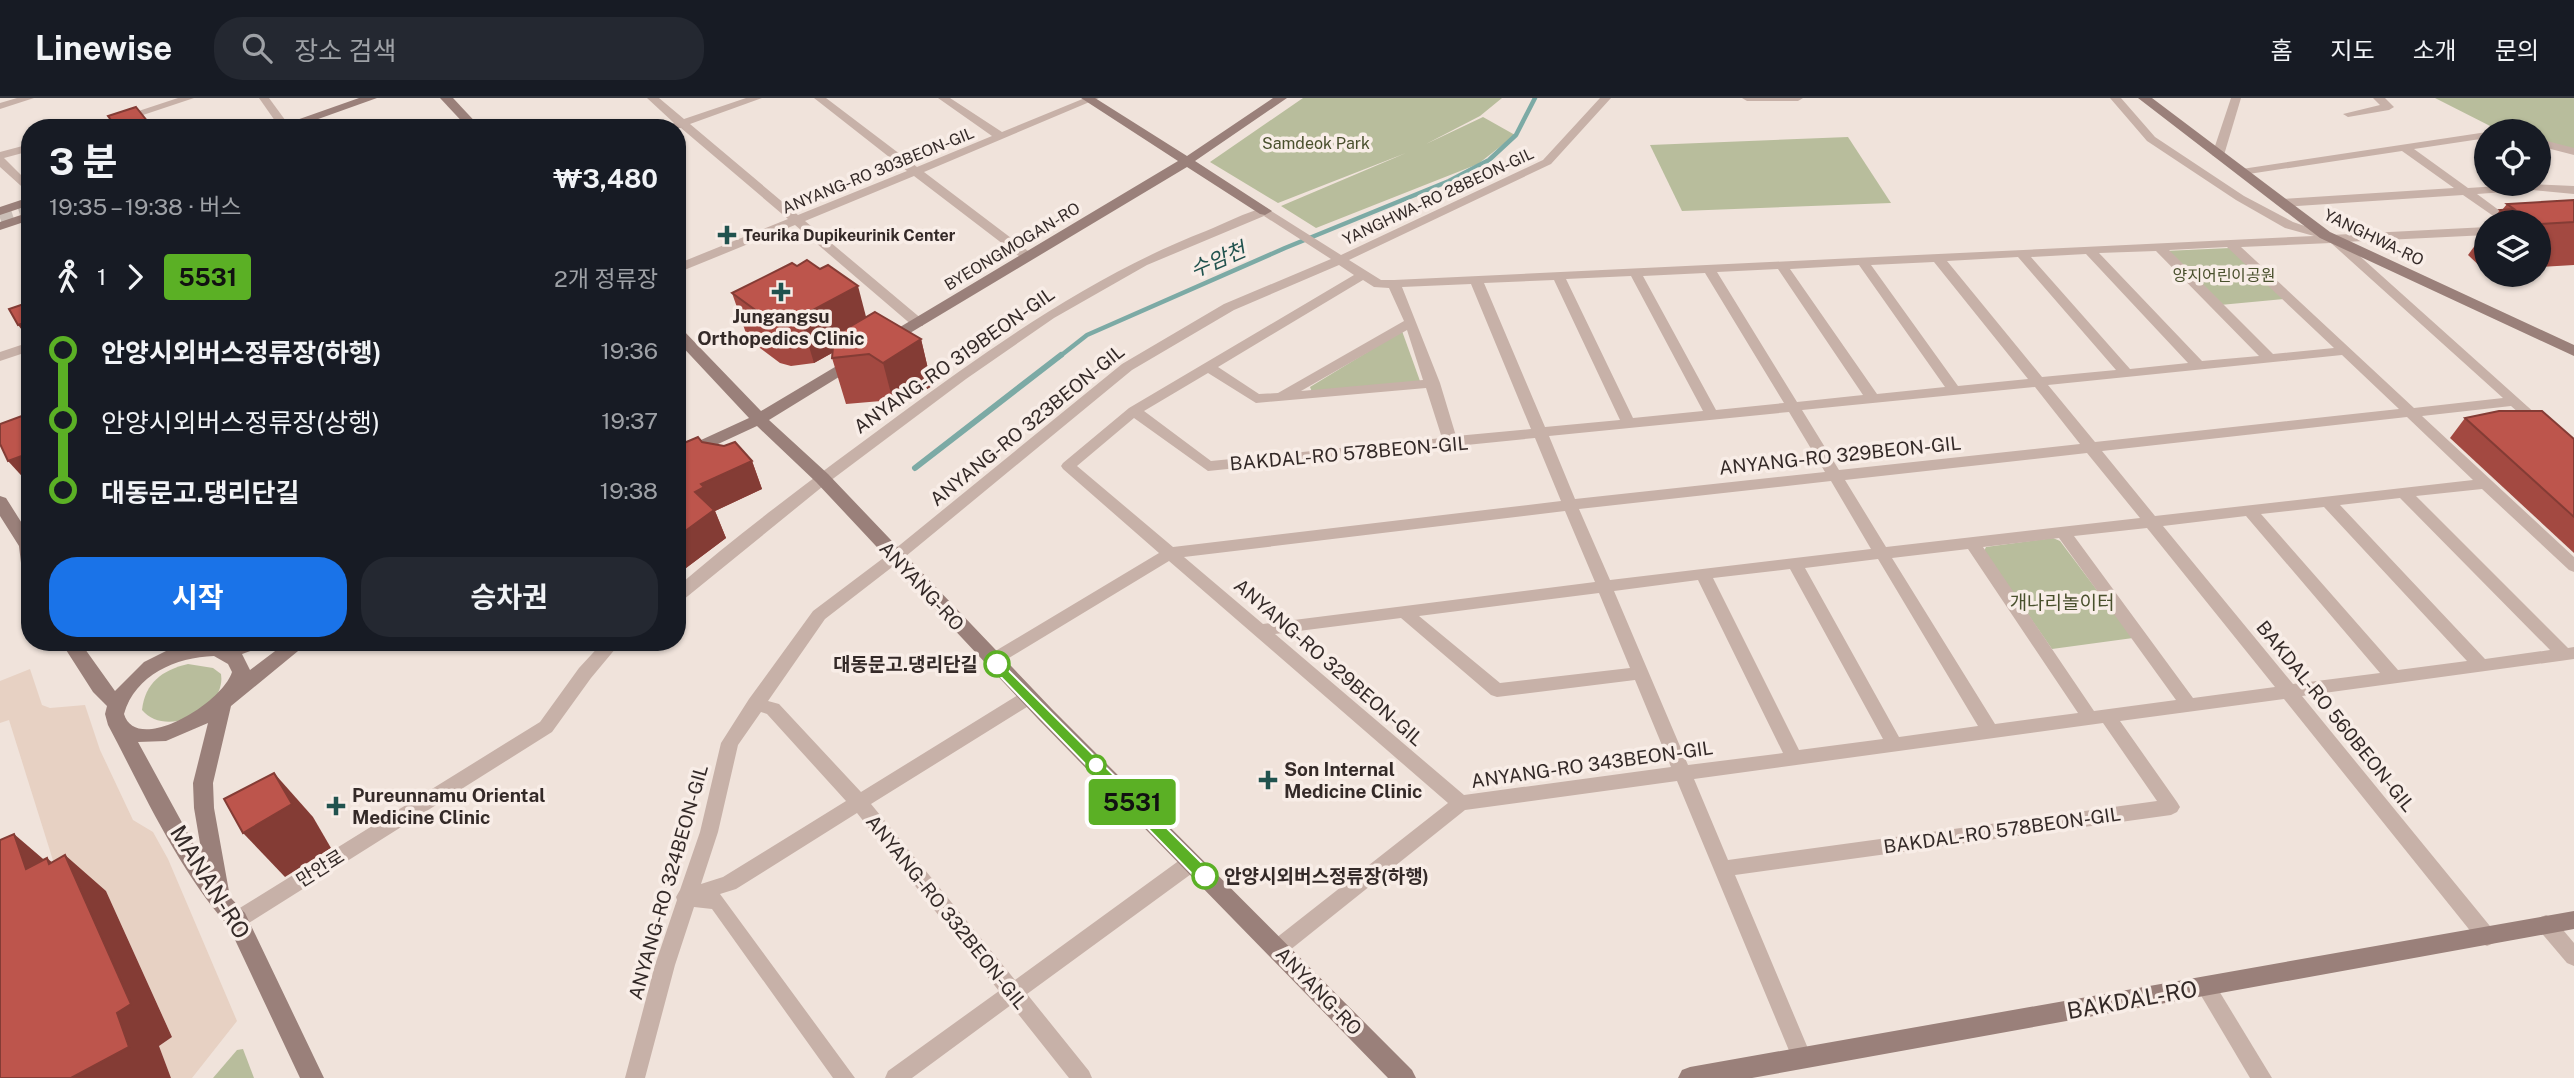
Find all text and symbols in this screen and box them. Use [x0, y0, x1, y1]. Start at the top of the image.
search box [214, 17, 704, 80]
text: Linewise [35, 29, 172, 67]
icon: search [238, 29, 276, 67]
text: 장소 검색 [294, 35, 396, 66]
text: 홈 [2270, 36, 2292, 64]
text: 지도 [2330, 36, 2375, 64]
text: 소개 [2413, 36, 2457, 64]
text: 문의 [2495, 36, 2539, 64]
map controls [2474, 119, 2551, 287]
button: locate [2474, 119, 2551, 196]
street label: ANYANG-RO 303BEON-GIL [779, 123, 977, 218]
park label: Samdeok Park [1262, 134, 1370, 153]
text: 3 분 [49, 139, 118, 184]
street label: YANGHWA-RO 28BEON-GIL [1340, 144, 1537, 249]
text: ₩3,480 [553, 163, 658, 194]
text: 19:35 – 19:38 · 버스 [49, 193, 242, 220]
street label: BYEONGMOGAN-RO [941, 198, 1083, 294]
street label: YANGHWA-RO [2321, 205, 2427, 270]
button: layers [2474, 210, 2551, 287]
marker: Teurika Dupikeurinik Center [717, 225, 737, 245]
place label: Teurika Dupikeurinik Center [743, 226, 956, 245]
water label: 수암천 [1186, 236, 1252, 282]
icon: walk [49, 258, 87, 296]
icon: forward [116, 258, 154, 296]
text: 1 [97, 263, 106, 290]
text: 5531 [178, 263, 237, 291]
text: 2개 정류장 [554, 265, 658, 292]
park label: 양지어린이공원 [2172, 266, 2276, 285]
marker: Jungangsu Orthopedics Clinic [771, 282, 791, 302]
street label: ANYANG-RO 319BEON-GIL [849, 282, 1059, 438]
place label: Jungangsu Orthopedics Clinic [697, 305, 865, 349]
text: 안양시외버스정류장(하행) [101, 337, 382, 368]
text: 19:36 [600, 337, 658, 364]
street label: ANYANG-RO 323BEON-GIL [925, 340, 1129, 510]
text: 안양시외버스정류장(상행) [101, 407, 380, 438]
text: 19:37 [601, 407, 658, 434]
street label: ANYANG-RO 329BEON-GIL [1718, 431, 1962, 479]
street label: BAKDAL-RO 578BEON-GIL [1229, 432, 1469, 474]
text: 대동문고.댕리단길 [101, 477, 299, 508]
text: 19:38 [600, 477, 658, 504]
street label: ANYANG-RO [875, 537, 969, 635]
button: 시작 [49, 557, 347, 637]
button: 승차권 [361, 557, 658, 637]
street label: ANYANG-RO 329BEON-GIL [1230, 574, 1428, 750]
park label: 개나리놀이터 [2010, 591, 2114, 613]
street label: BAKDAL-RO 560BEON-GIL [2252, 616, 2420, 816]
marker: 대동문고.댕리단길 [984, 651, 1010, 677]
place label: 대동문고.댕리단길 [833, 653, 978, 675]
street label: ANYANG-RO 343BEON-GIL [1470, 736, 1714, 792]
unlabelled marker [1086, 755, 1106, 775]
place label: Son Internal Medicine Clinic [1284, 758, 1422, 802]
street label: ANYANG-RO 324BEON-GIL [624, 762, 712, 1002]
marker: Son Internal Medicine Clinic [1258, 770, 1278, 790]
line badge: 5531 [1083, 779, 1181, 825]
place label: Pureunnamu Oriental Medicine Clinic [352, 784, 546, 828]
text: 5531 [1103, 788, 1161, 816]
marker: Pureunnamu Oriental Medicine Clinic [326, 796, 346, 816]
street label: BAKDAL-RO 578BEON-GIL [1882, 802, 2122, 858]
street label: ANYANG-RO 332BEON-GIL [862, 810, 1032, 1014]
street label: MANAN-RO [165, 820, 256, 943]
street label: 만안로 [292, 845, 348, 891]
marker: 안양시외버스정류장(하행) [1192, 863, 1218, 889]
place label: 안양시외버스정류장(하행) [1224, 865, 1429, 887]
street label: ANYANG-RO [1272, 943, 1366, 1039]
street label: BAKDAL-RO [2065, 975, 2199, 1024]

